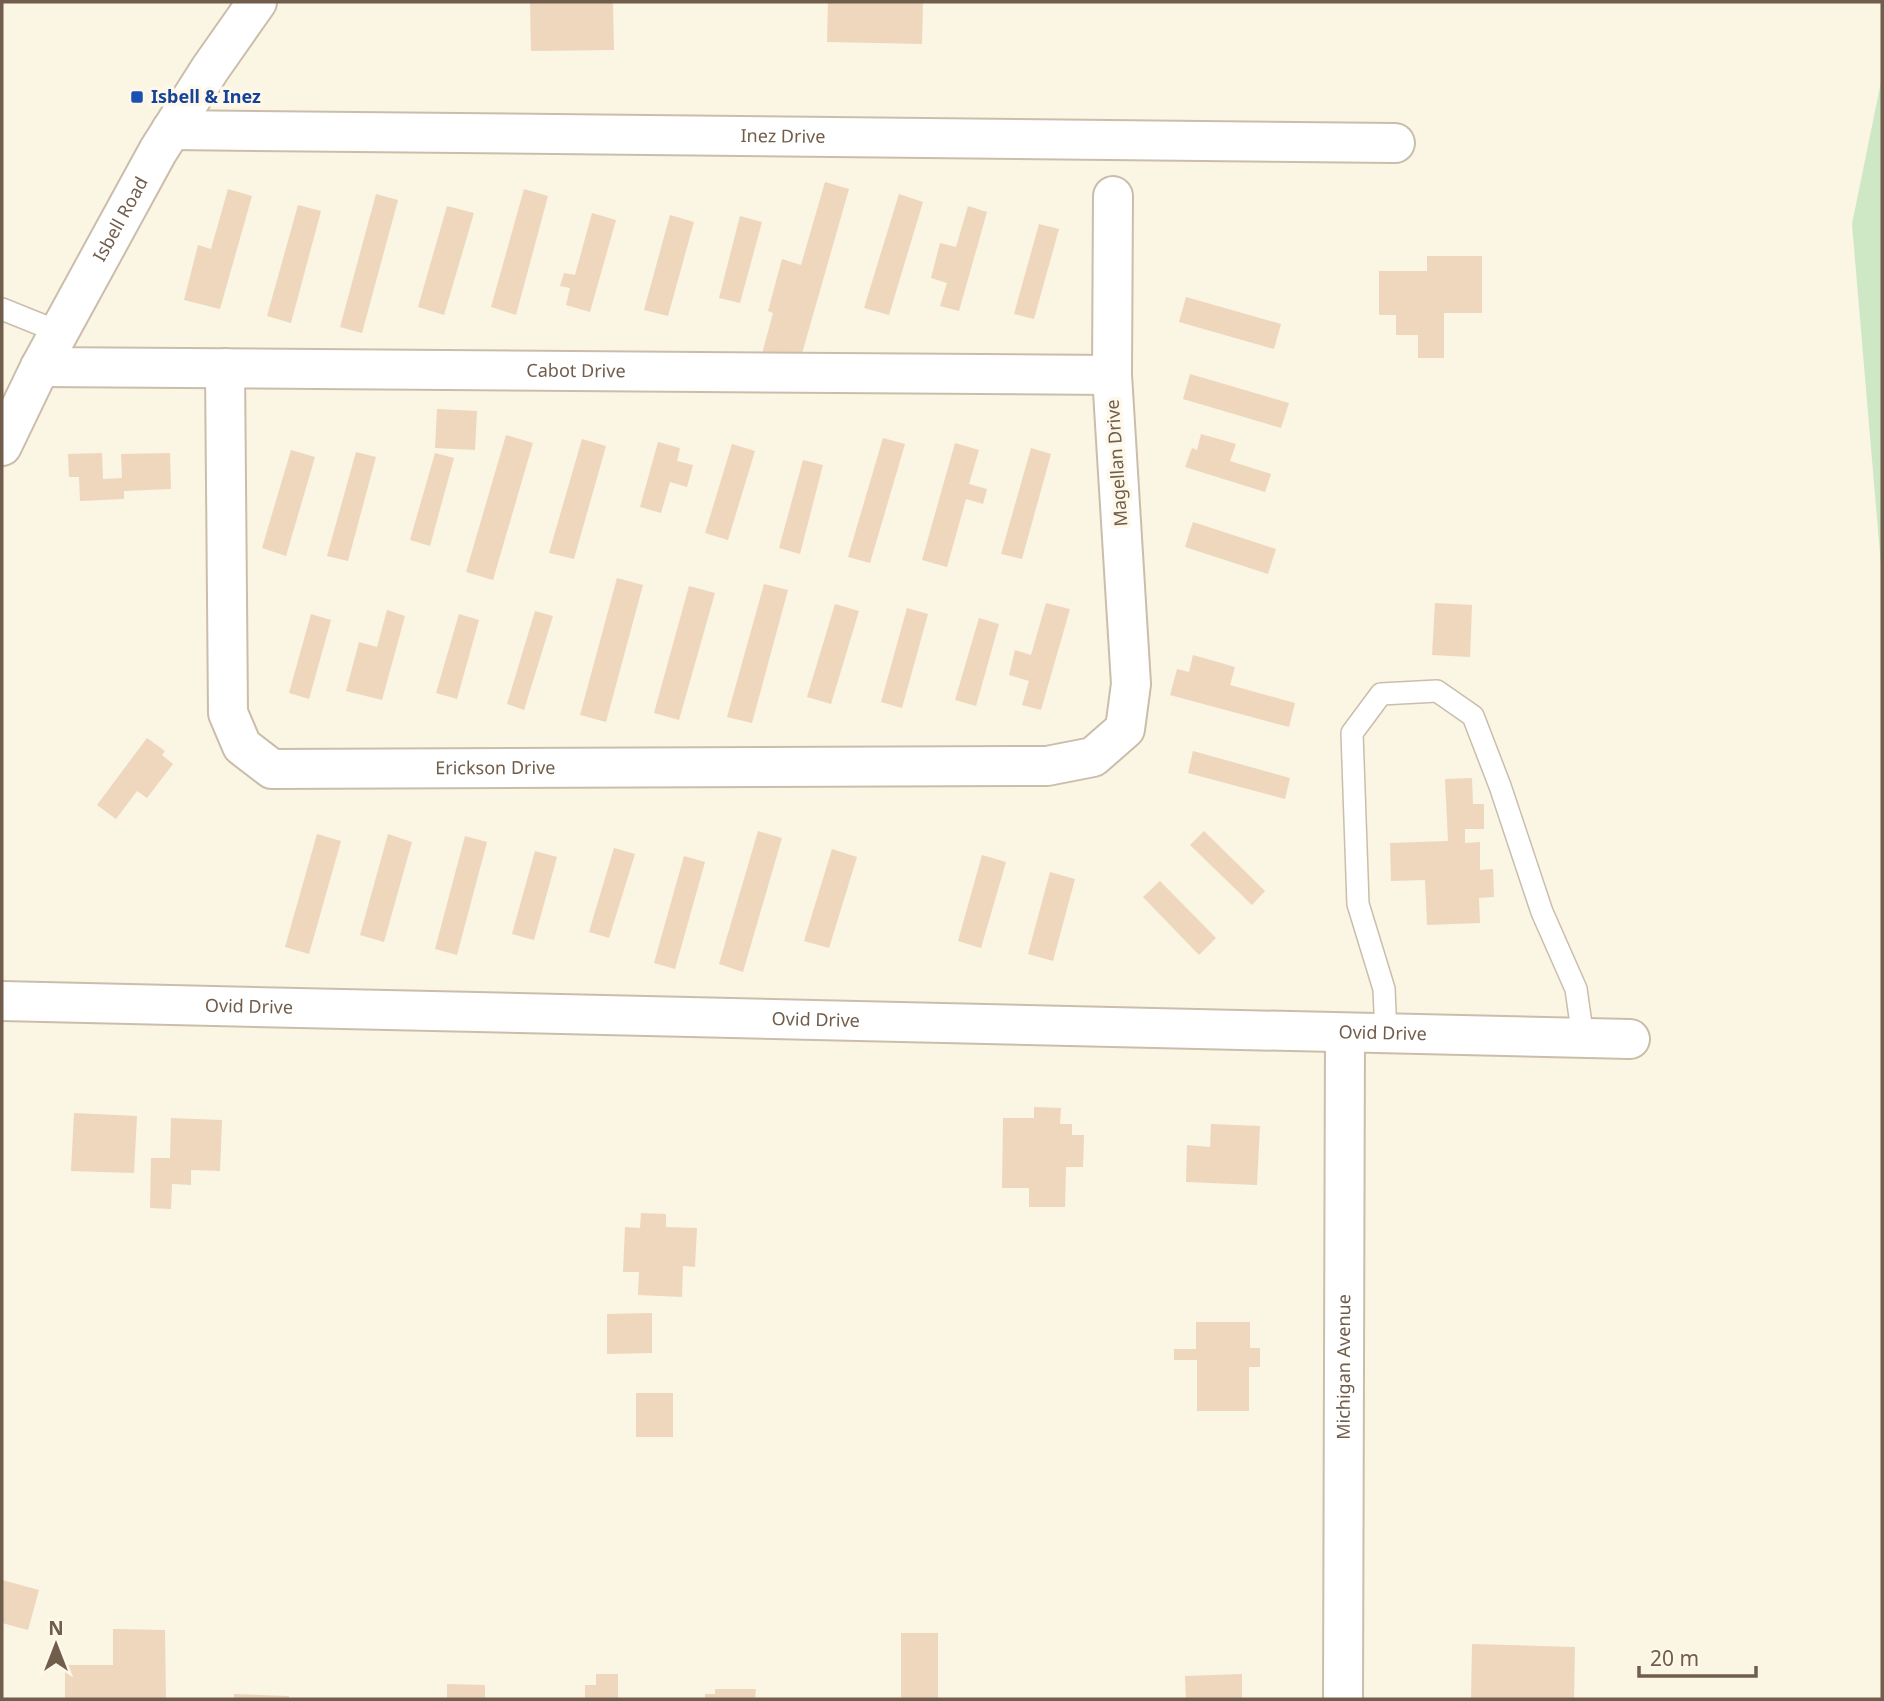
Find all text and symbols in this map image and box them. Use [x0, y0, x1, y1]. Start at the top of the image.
place label: Isbell & Inez [151, 84, 261, 108]
marker: Isbell & Inez [129, 89, 145, 105]
street label: Inez Drive [740, 123, 826, 148]
street label: Isbell Road [87, 172, 153, 265]
street label: Cabot Drive [526, 358, 626, 382]
street label: Magellan Drive [1100, 399, 1132, 527]
street label: Erickson Drive [435, 755, 556, 779]
street label: Ovid Drive [205, 993, 293, 1019]
street label: Ovid Drive [771, 1006, 860, 1032]
street label: Ovid Drive [1338, 1019, 1427, 1045]
street label: Michigan Avenue [1331, 1294, 1355, 1440]
north arrow [21, 1610, 91, 1680]
text: N [48, 1615, 64, 1641]
scale bar [1639, 1634, 1756, 1678]
text: 20 m [1650, 1644, 1699, 1672]

